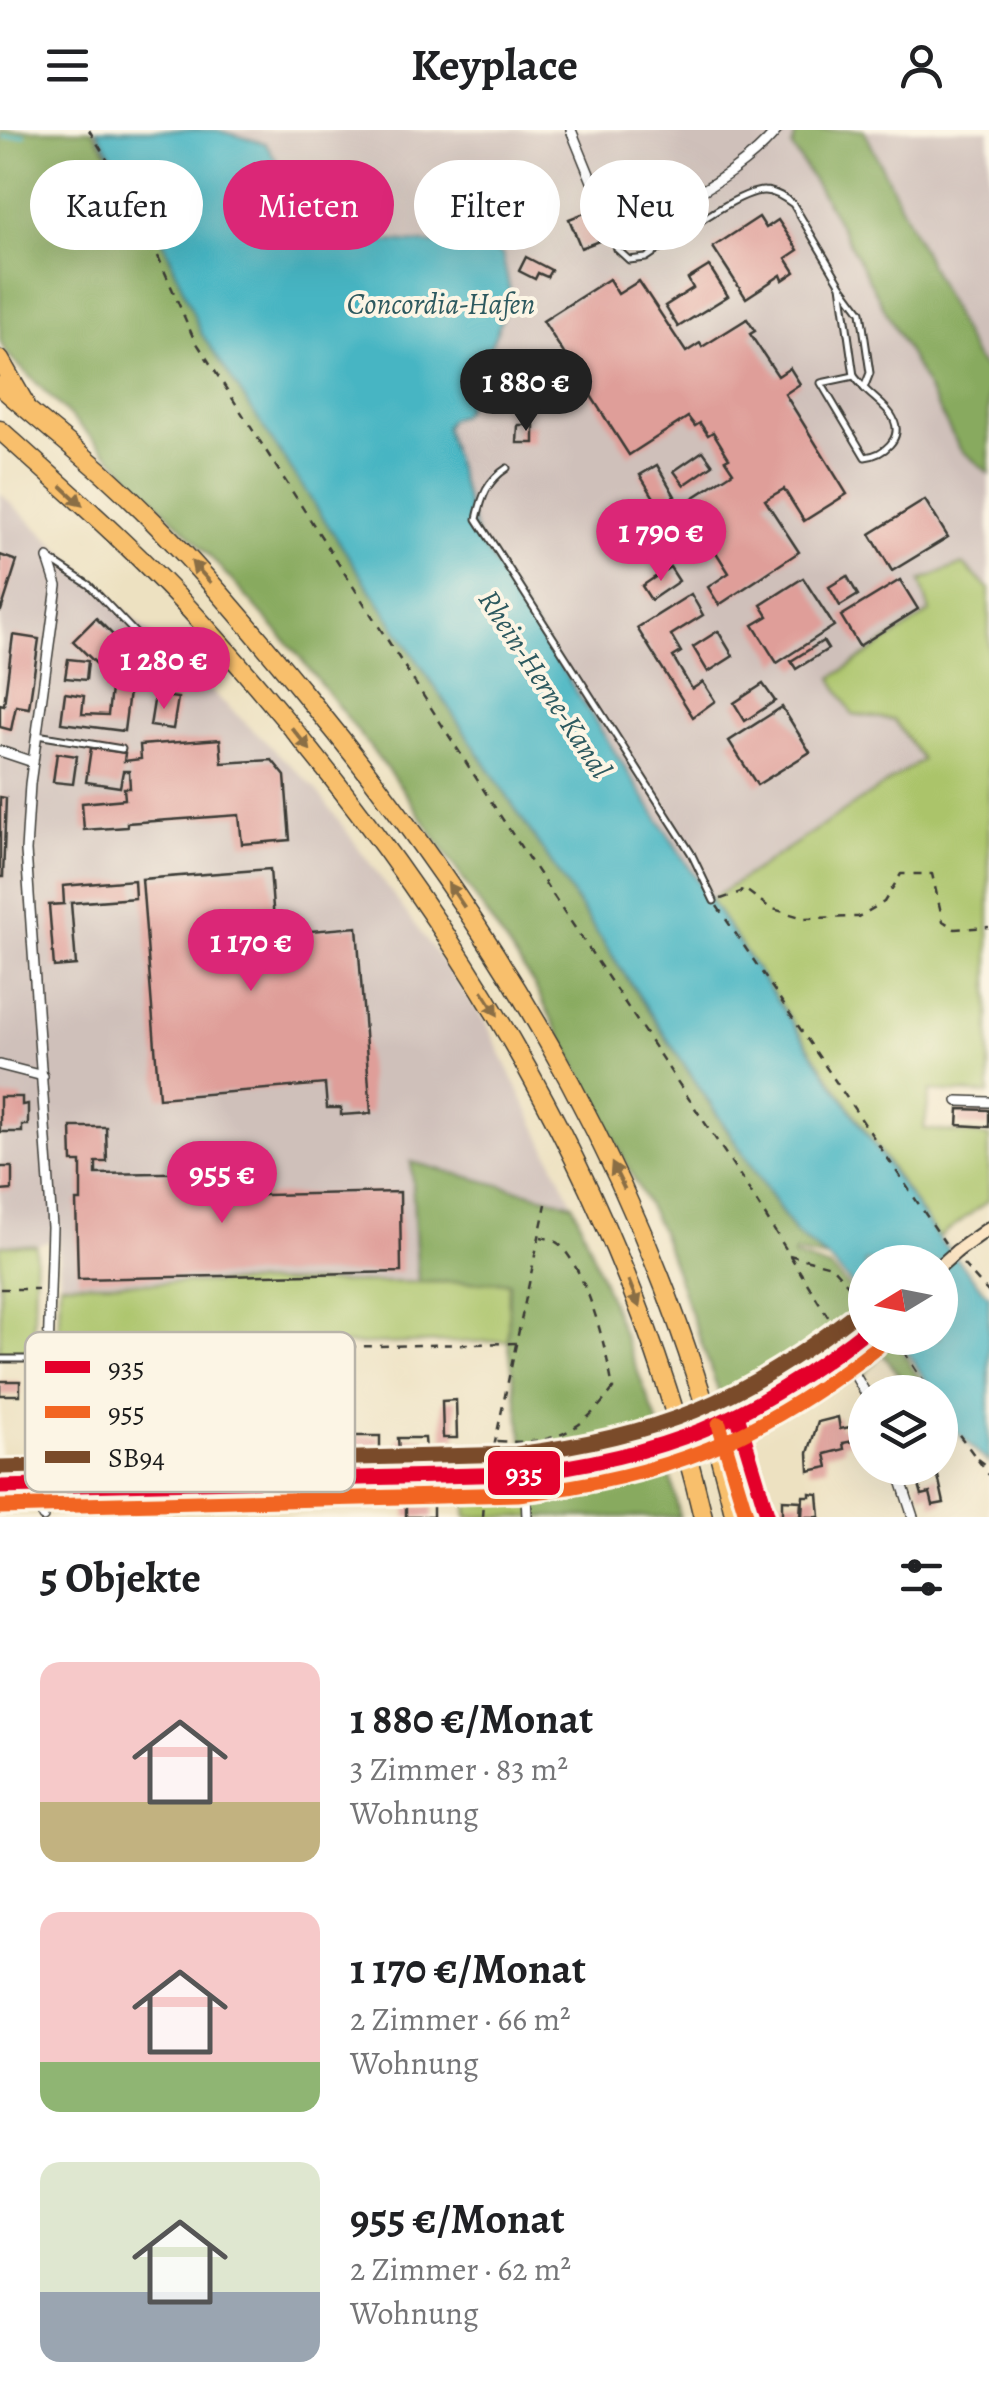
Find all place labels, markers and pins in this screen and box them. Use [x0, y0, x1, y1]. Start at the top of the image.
pin: 1 880 € [434, 349, 618, 434]
pin: 1 790 € [569, 499, 753, 584]
pin: 1 280 € [72, 627, 256, 712]
pin: 1 170 € [159, 909, 343, 994]
pin: 955 € [152, 1141, 292, 1226]

